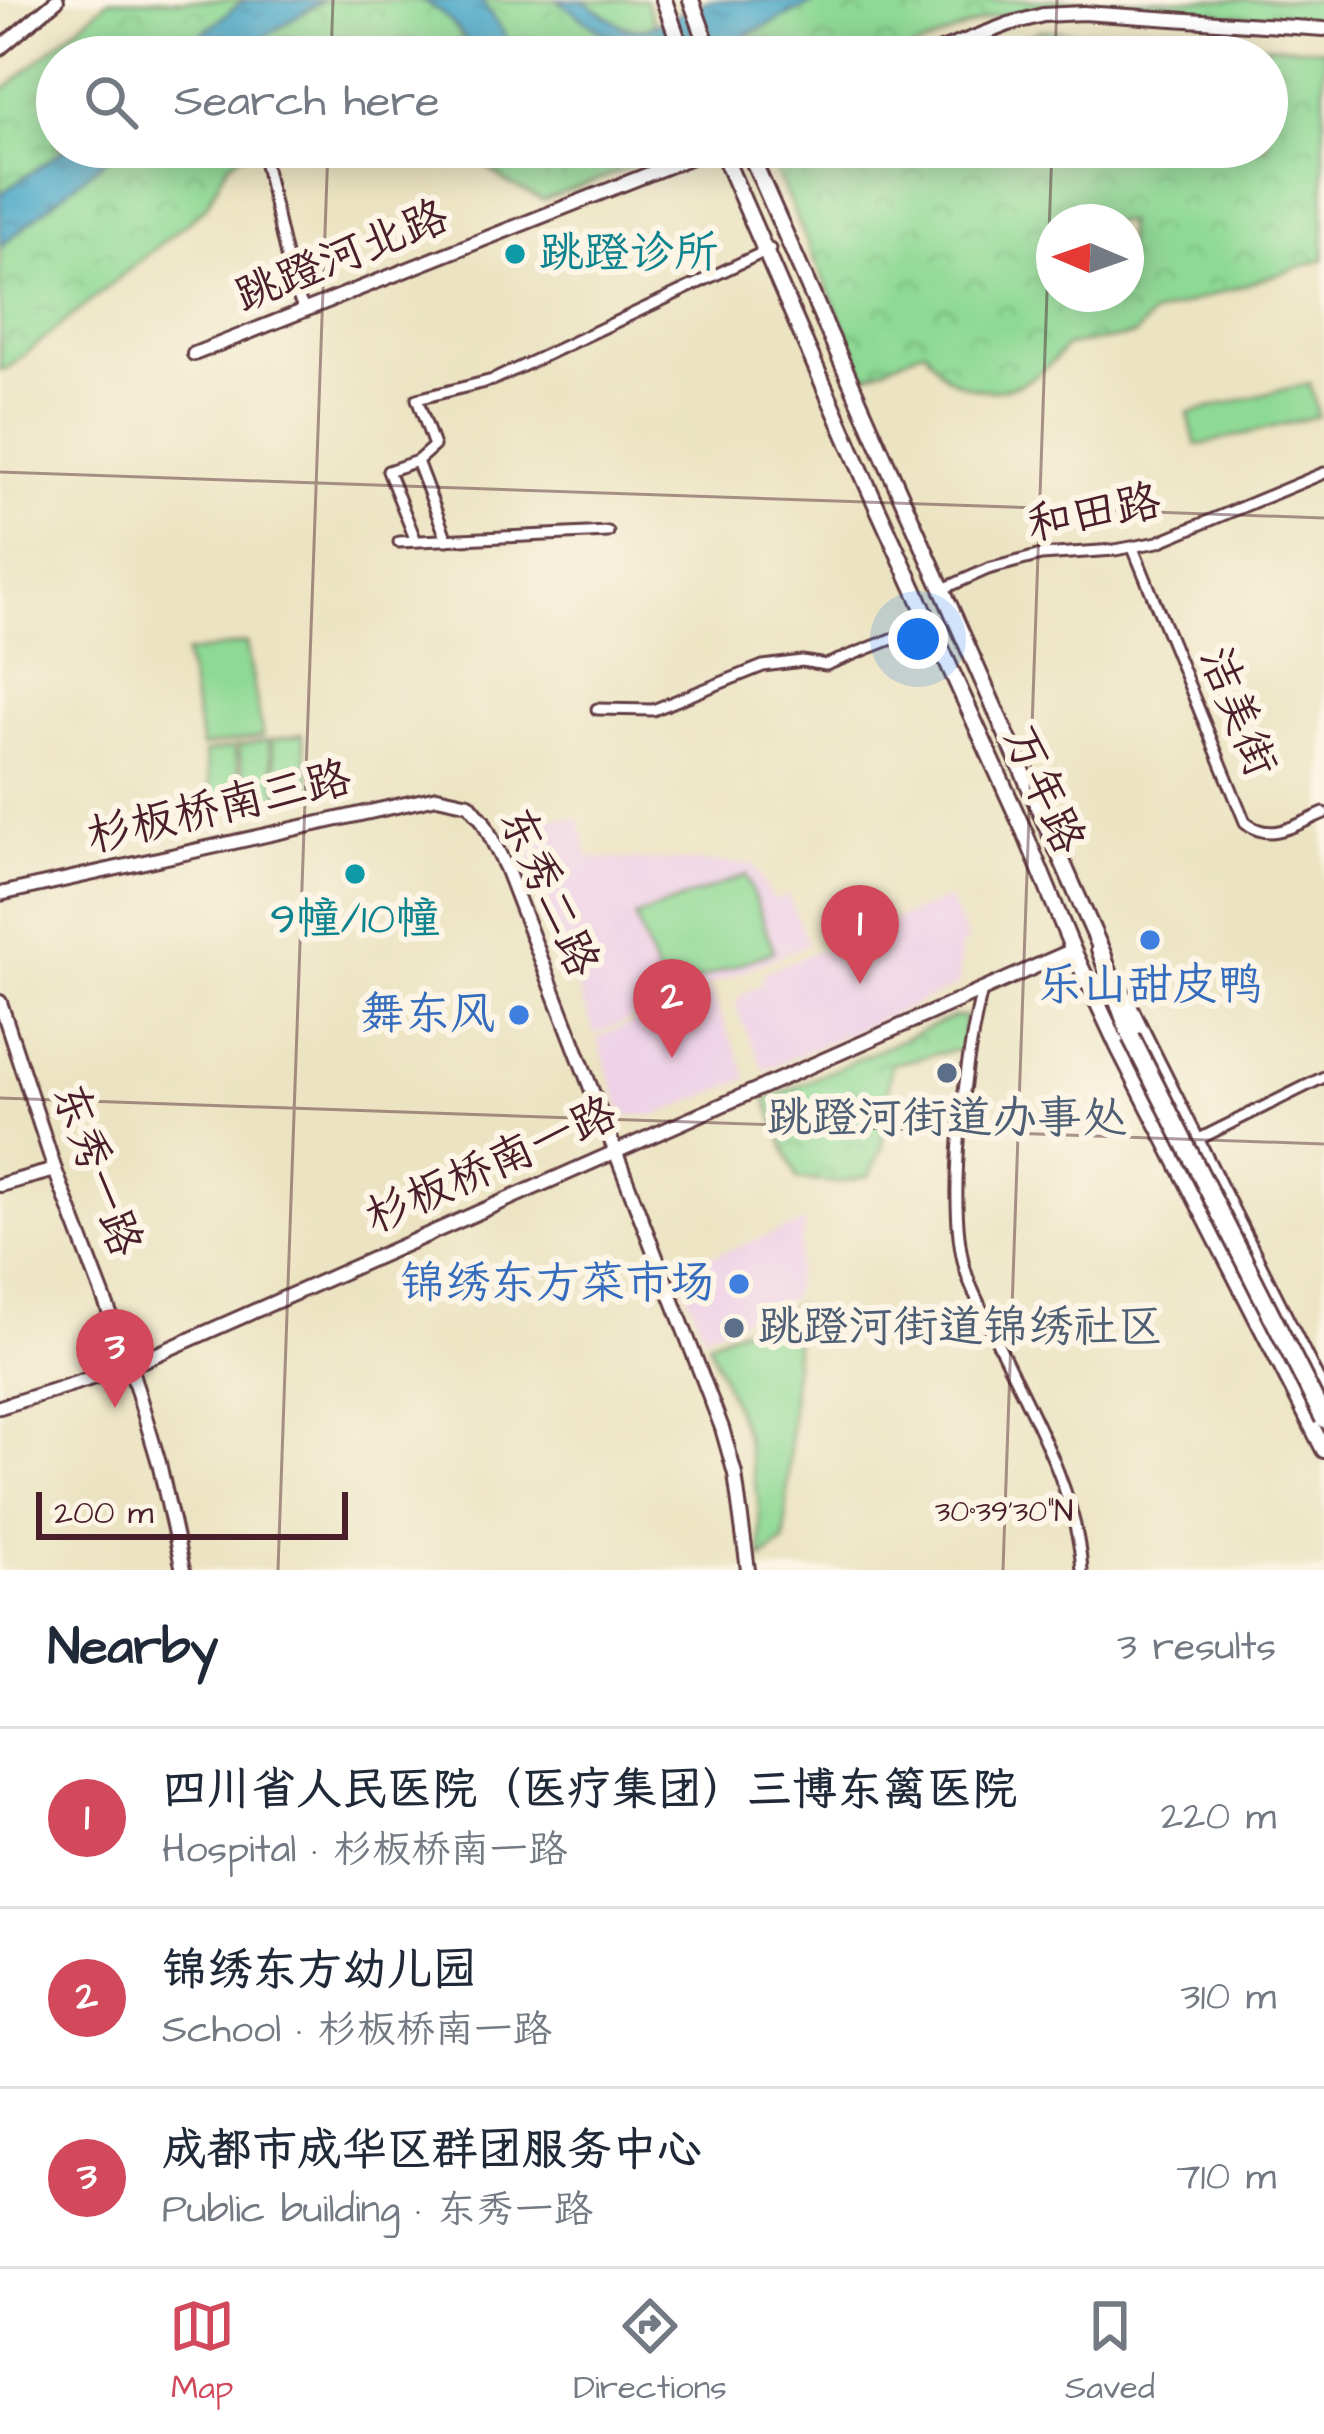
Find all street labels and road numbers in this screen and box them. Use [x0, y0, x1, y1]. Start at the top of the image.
street label: 跳蹬河北路 [226, 186, 458, 328]
street label: 和田路 [1022, 471, 1166, 557]
street label: 洁美街 [1183, 638, 1291, 786]
street label: 万年路 [987, 716, 1099, 864]
street label: 杉板桥南三路 [80, 747, 358, 869]
street label: 东秀二路 [483, 797, 613, 987]
street label: 东秀一路 [36, 1075, 156, 1265]
street label: 杉板桥南一路 [355, 1083, 627, 1249]

